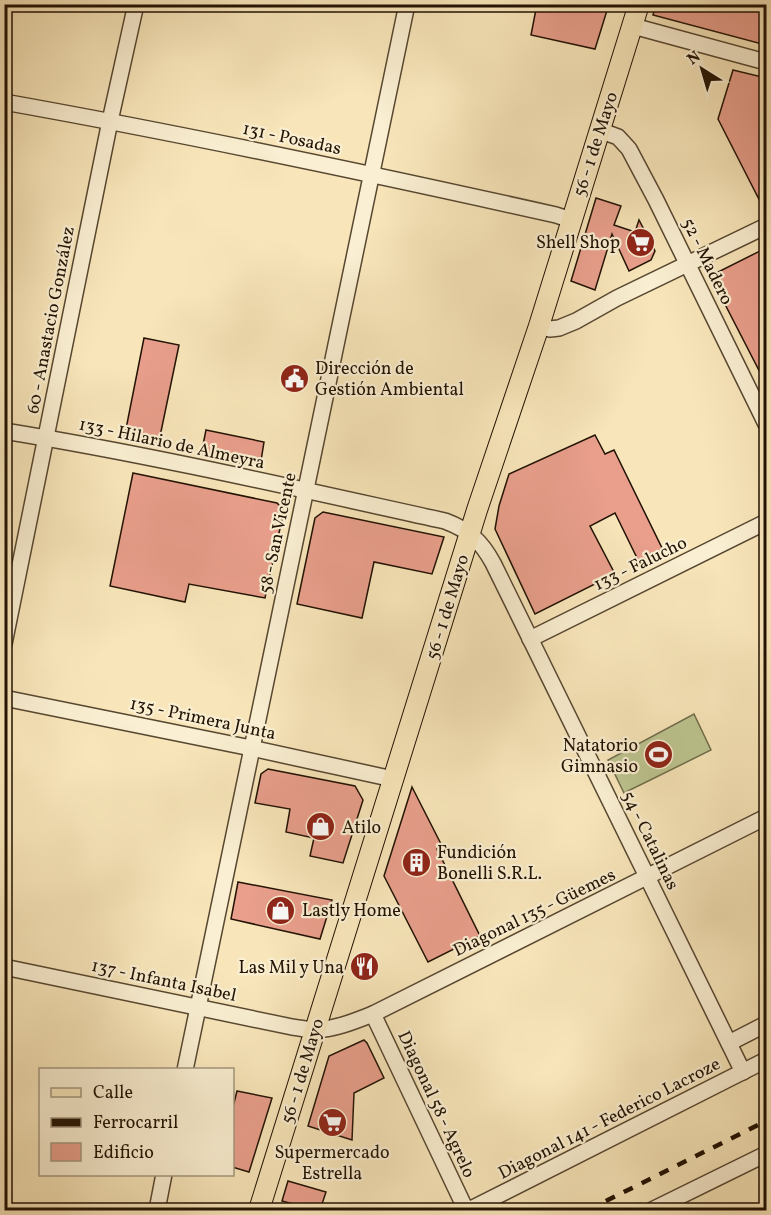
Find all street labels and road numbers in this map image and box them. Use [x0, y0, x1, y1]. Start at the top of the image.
street label: 56 - 1 de Mayo [568, 89, 625, 200]
street label: 131 - Posadas [240, 117, 343, 162]
street label: 52 - Madero [675, 214, 738, 309]
street label: 60 - Anastacio González [21, 224, 82, 416]
street label: 133 - Hilario de Almeyra [76, 413, 267, 476]
street label: 58 - San Vicente [253, 470, 304, 596]
street label: 133 - Falucho [590, 531, 692, 598]
street label: 56 - 1 de Mayo [421, 552, 476, 663]
street label: 135 - Primera Junta [127, 692, 278, 747]
street label: 54 - Catalinas [615, 787, 684, 894]
street label: Diagonal 135 - Güemes [449, 863, 620, 964]
street label: 137 - Infanta Isabel [89, 954, 238, 1009]
street label: 56 - 1 de Mayo [276, 1016, 331, 1127]
street label: Diagonal 58 - Agrelo [391, 1027, 481, 1182]
street label: Diagonal 141 - Federico Lacroze [494, 1052, 725, 1186]

